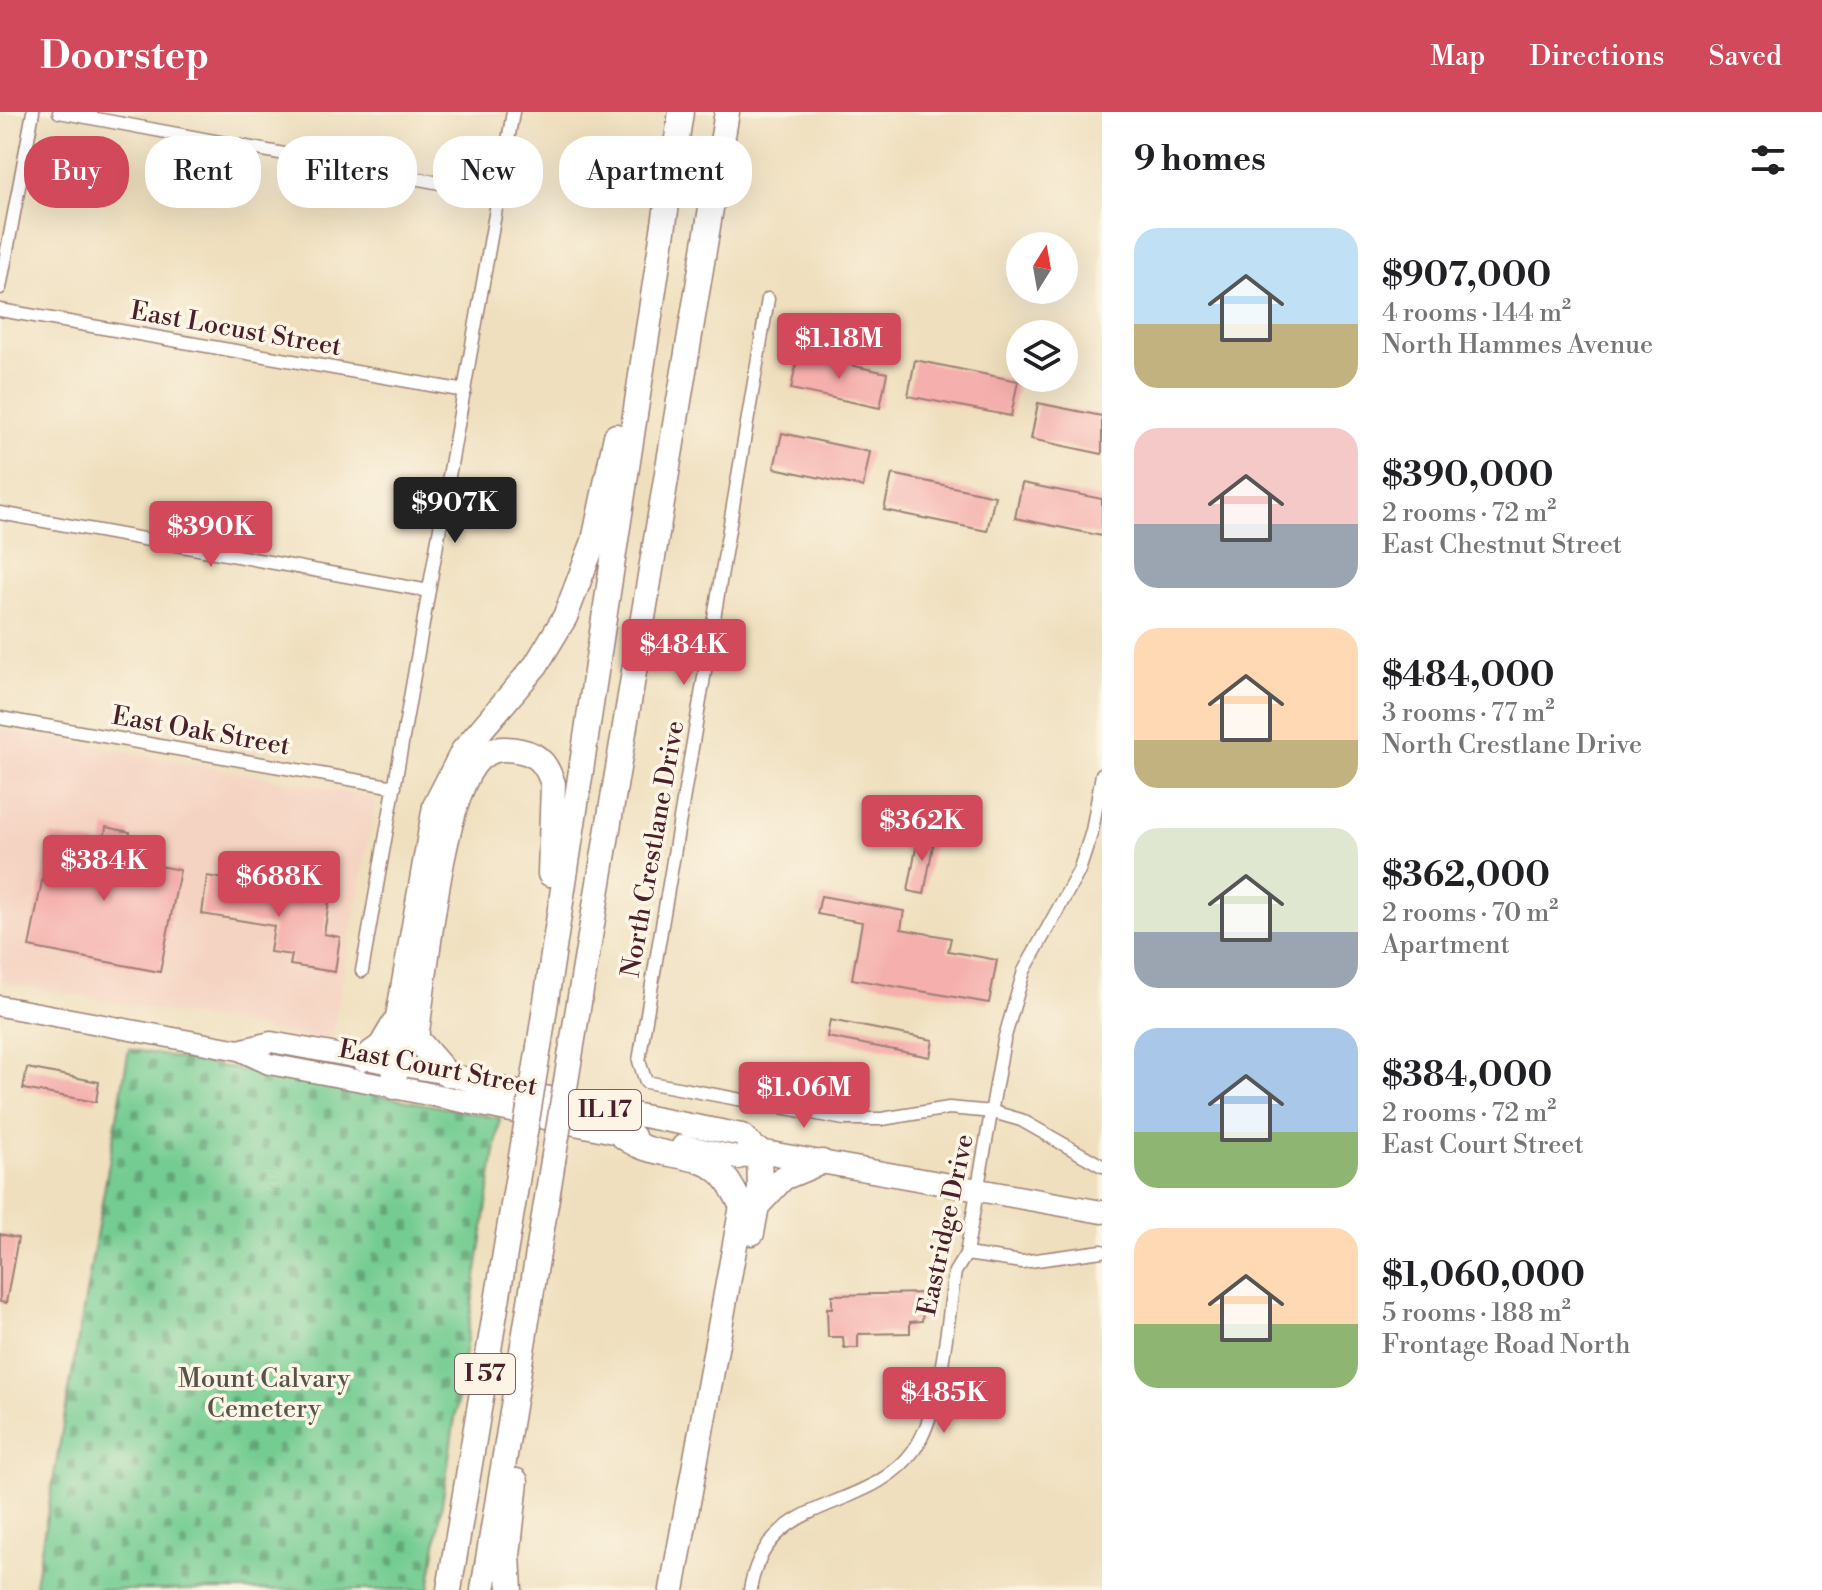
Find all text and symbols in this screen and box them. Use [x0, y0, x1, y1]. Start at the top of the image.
text: Doorstep [40, 33, 209, 80]
text: Map [1430, 39, 1485, 74]
text: Directions [1529, 39, 1664, 74]
text: Saved [1708, 39, 1782, 74]
chip: Buy [24, 136, 129, 208]
chip: Rent [145, 136, 261, 208]
chip: Filters [277, 136, 417, 208]
chip: New [433, 136, 543, 208]
chip: Apartment [559, 136, 752, 208]
icon: filters [1746, 138, 1790, 182]
text: 9 homes [1134, 139, 1266, 181]
north arrow [1006, 232, 1078, 304]
map controls [1006, 232, 1078, 392]
text: $907,000 [1382, 255, 1551, 297]
icon: home [1198, 260, 1294, 356]
street label: East Locust Street [128, 295, 344, 363]
text: 4 rooms · 144 m² [1382, 297, 1571, 329]
pin: $1.18M [774, 313, 904, 381]
button: layers [1006, 320, 1078, 392]
text: $1.18M [795, 323, 883, 355]
text: North Hammes Avenue [1382, 329, 1653, 361]
text: $390,000 [1382, 455, 1553, 497]
icon: home [1198, 460, 1294, 556]
pin: $907K [399, 477, 511, 545]
text: $907K [412, 487, 498, 519]
text: 2 rooms · 72 m² [1382, 497, 1556, 529]
pin: $390K [155, 501, 267, 569]
text: $390K [167, 511, 255, 543]
text: East Chestnut Street [1382, 529, 1622, 561]
pin: $484K [628, 619, 740, 687]
text: $484K [640, 629, 728, 661]
text: $484,000 [1382, 655, 1555, 697]
icon: home [1198, 660, 1294, 756]
text: 3 rooms · 77 m² [1382, 697, 1554, 729]
street label: East Oak Street [109, 700, 293, 762]
street label: North Crestlane Drive [615, 718, 691, 980]
text: North Crestlane Drive [1382, 729, 1642, 761]
pin: $362K [866, 795, 978, 863]
text: $362K [880, 805, 964, 837]
pin: $384K [48, 835, 160, 903]
text: $384K [61, 845, 147, 877]
pin: $688K [223, 851, 335, 919]
text: $362,000 [1382, 855, 1550, 897]
icon: home [1198, 860, 1294, 956]
text: $688K [236, 861, 322, 893]
text: 2 rooms · 70 m² [1382, 897, 1558, 929]
text: Apartment [1382, 929, 1510, 961]
street label: East Court Street [336, 1033, 540, 1103]
text: $384,000 [1382, 1055, 1552, 1097]
icon: home [1198, 1060, 1294, 1156]
pin: $1.06M [739, 1062, 869, 1130]
text: $1.06M [757, 1072, 851, 1104]
road number: IL 17 [569, 1090, 641, 1130]
text: 2 rooms · 72 m² [1382, 1097, 1556, 1129]
text: East Court Street [1382, 1129, 1584, 1161]
street label: Eastridge Drive [911, 1131, 981, 1319]
text: $1,060,000 [1382, 1255, 1585, 1297]
icon: home [1198, 1260, 1294, 1356]
text: 5 rooms · 188 m² [1382, 1297, 1571, 1329]
text: Frontage Road North [1382, 1329, 1631, 1361]
road number: I 57 [455, 1354, 515, 1394]
park label: Mount Calvary Cemetery [178, 1363, 350, 1425]
pin: $485K [888, 1367, 1000, 1435]
text: $485K [901, 1377, 987, 1409]

